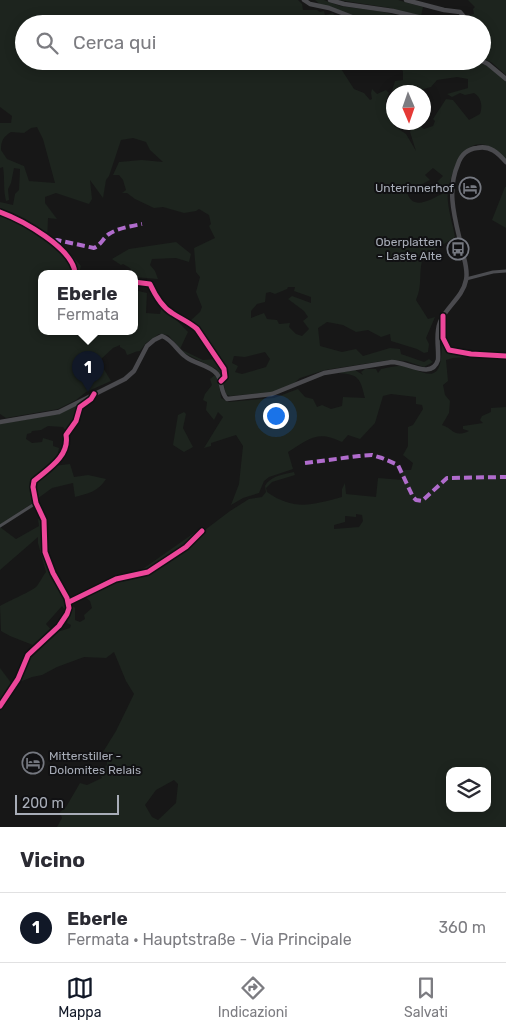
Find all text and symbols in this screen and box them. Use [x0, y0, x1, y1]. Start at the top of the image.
search box [15, 15, 491, 70]
icon: search [33, 29, 61, 57]
text: Cerca qui [73, 31, 156, 54]
north arrow [386, 85, 431, 130]
hotel icon: Unterinnerhof [458, 176, 482, 200]
place label: Unterinnerhof [375, 181, 454, 195]
place label: Oberplatten - Laste Alte [375, 235, 442, 263]
bus stop icon: Oberplatten - Laste Alte [446, 237, 470, 261]
popup [38, 270, 138, 335]
text: Eberle [57, 282, 118, 305]
text: Fermata [57, 305, 119, 324]
pin: 1 [72, 351, 104, 392]
your location [263, 403, 289, 429]
place label: Mitterstiller - Dolomites Relais [49, 749, 141, 777]
hotel icon: Mitterstiller - Dolomites Relais [21, 751, 45, 775]
map controls [446, 767, 491, 812]
button: layers [446, 767, 491, 812]
scale bar [15, 792, 119, 815]
text: 200 m [22, 795, 64, 812]
text: Vicino [20, 847, 85, 872]
text: Eberle [67, 907, 128, 930]
text: 1 [32, 918, 40, 937]
text: 360 m [438, 918, 486, 937]
text: Fermata · Hauptstraße - Via Principale [67, 930, 352, 949]
tab: Mappa [58, 974, 101, 1021]
tab: Indicazioni [218, 974, 288, 1021]
tab: Salvati [404, 974, 448, 1021]

